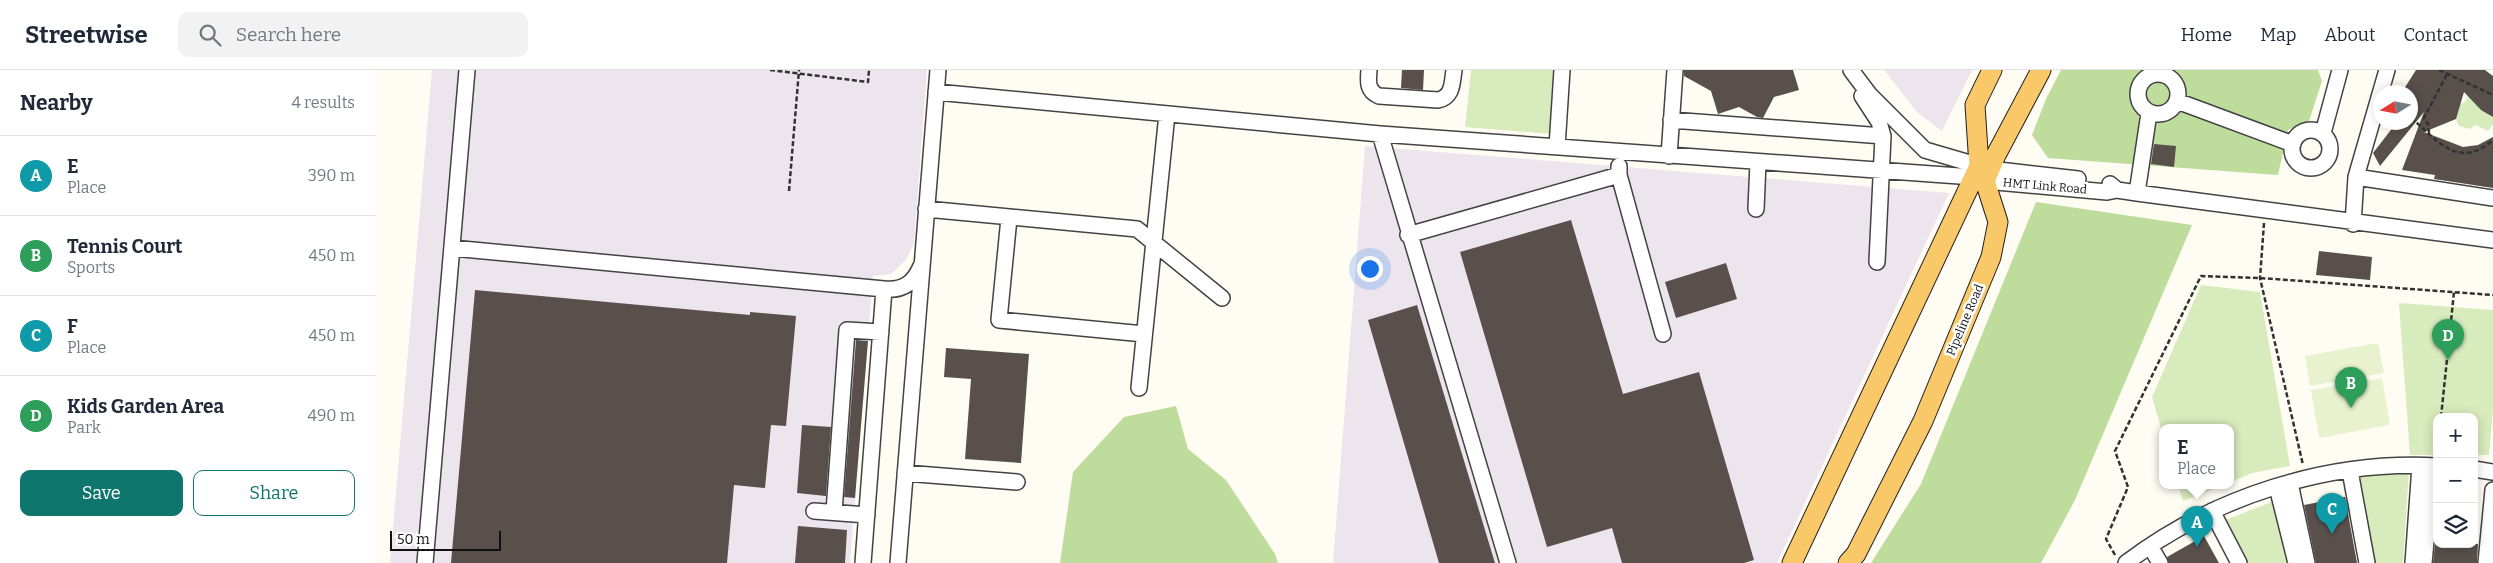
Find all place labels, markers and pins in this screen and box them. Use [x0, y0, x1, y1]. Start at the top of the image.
pin: D [2432, 319, 2464, 360]
pin: B [2335, 367, 2367, 408]
pin: C [2316, 493, 2348, 534]
pin: A [2181, 506, 2213, 547]

